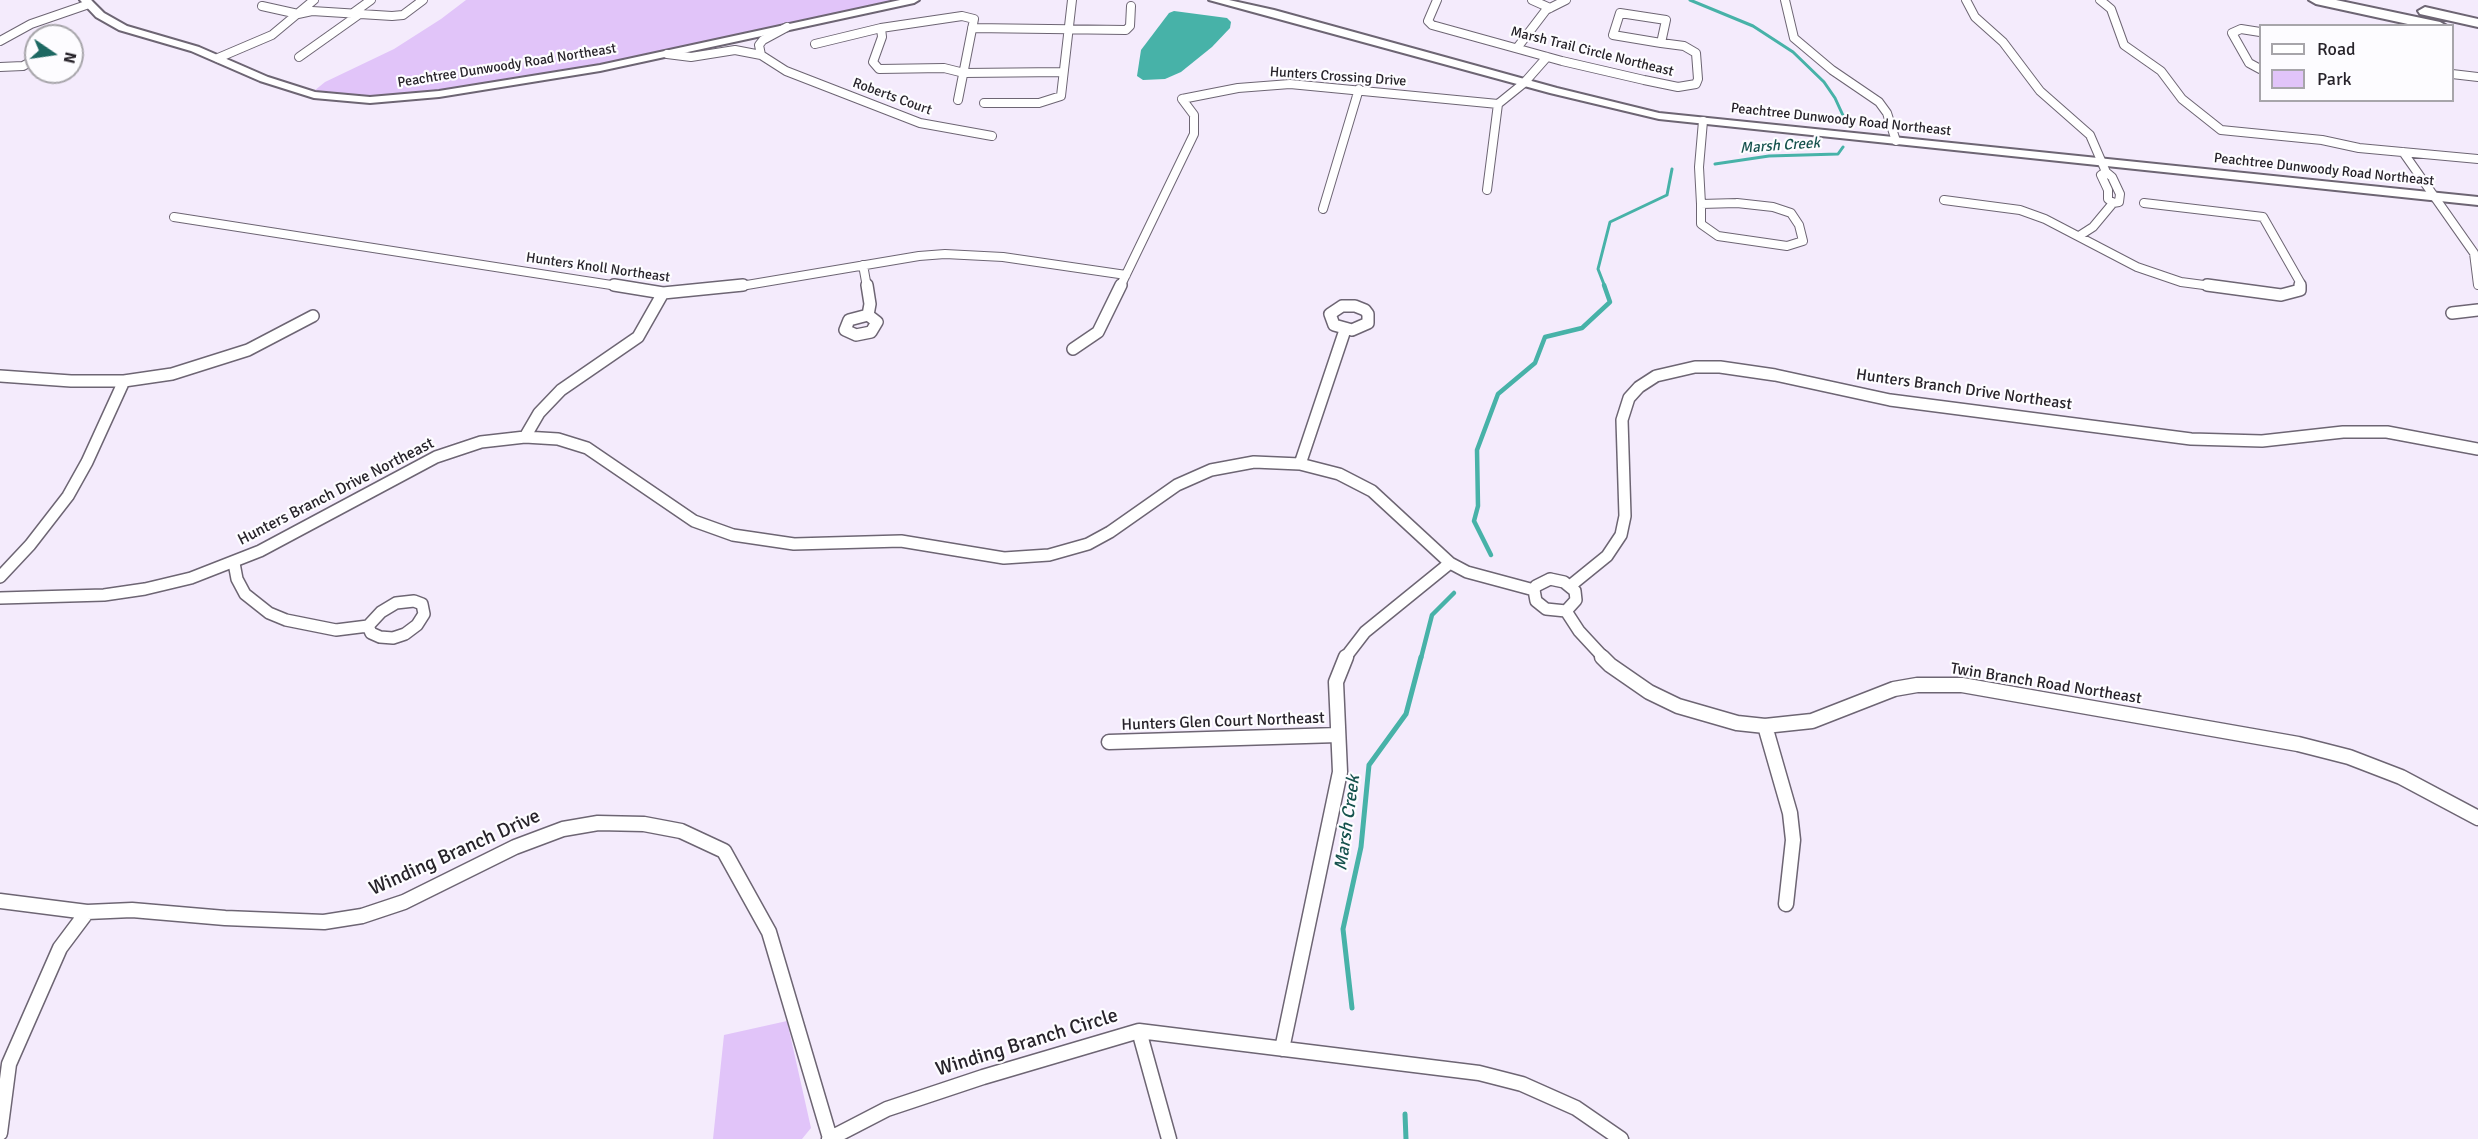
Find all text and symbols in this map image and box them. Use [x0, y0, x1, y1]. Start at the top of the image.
north arrow [24, 24, 84, 84]
street label: Marsh Trail Circle Northeast [1509, 24, 1675, 80]
legend [2259, 24, 2454, 102]
text: Road [2317, 38, 2356, 60]
street label: Peachtree Dunwoody Road Northeast [396, 40, 618, 92]
text: N [59, 50, 81, 65]
street label: Hunters Crossing Drive [1269, 64, 1407, 90]
text: Park [2317, 68, 2352, 90]
street label: Roberts Court [850, 75, 934, 119]
street label: Peachtree Dunwoody Road Northeast [1730, 100, 1952, 140]
water label: Marsh Creek [1739, 134, 1821, 158]
street label: Peachtree Dunwoody Road Northeast [2213, 150, 2435, 190]
street label: Hunters Knoll Northeast [525, 250, 671, 286]
street label: Hunters Branch Drive Northeast [1855, 365, 2073, 415]
street label: Hunters Branch Drive Northeast [235, 434, 437, 550]
street label: Twin Branch Road Northeast [1949, 659, 2143, 709]
street label: Hunters Glen Court Northeast [1121, 709, 1325, 735]
water label: Marsh Creek [1331, 774, 1365, 872]
street label: Winding Branch Drive [366, 804, 544, 902]
street label: Winding Branch Circle [933, 1004, 1121, 1082]

